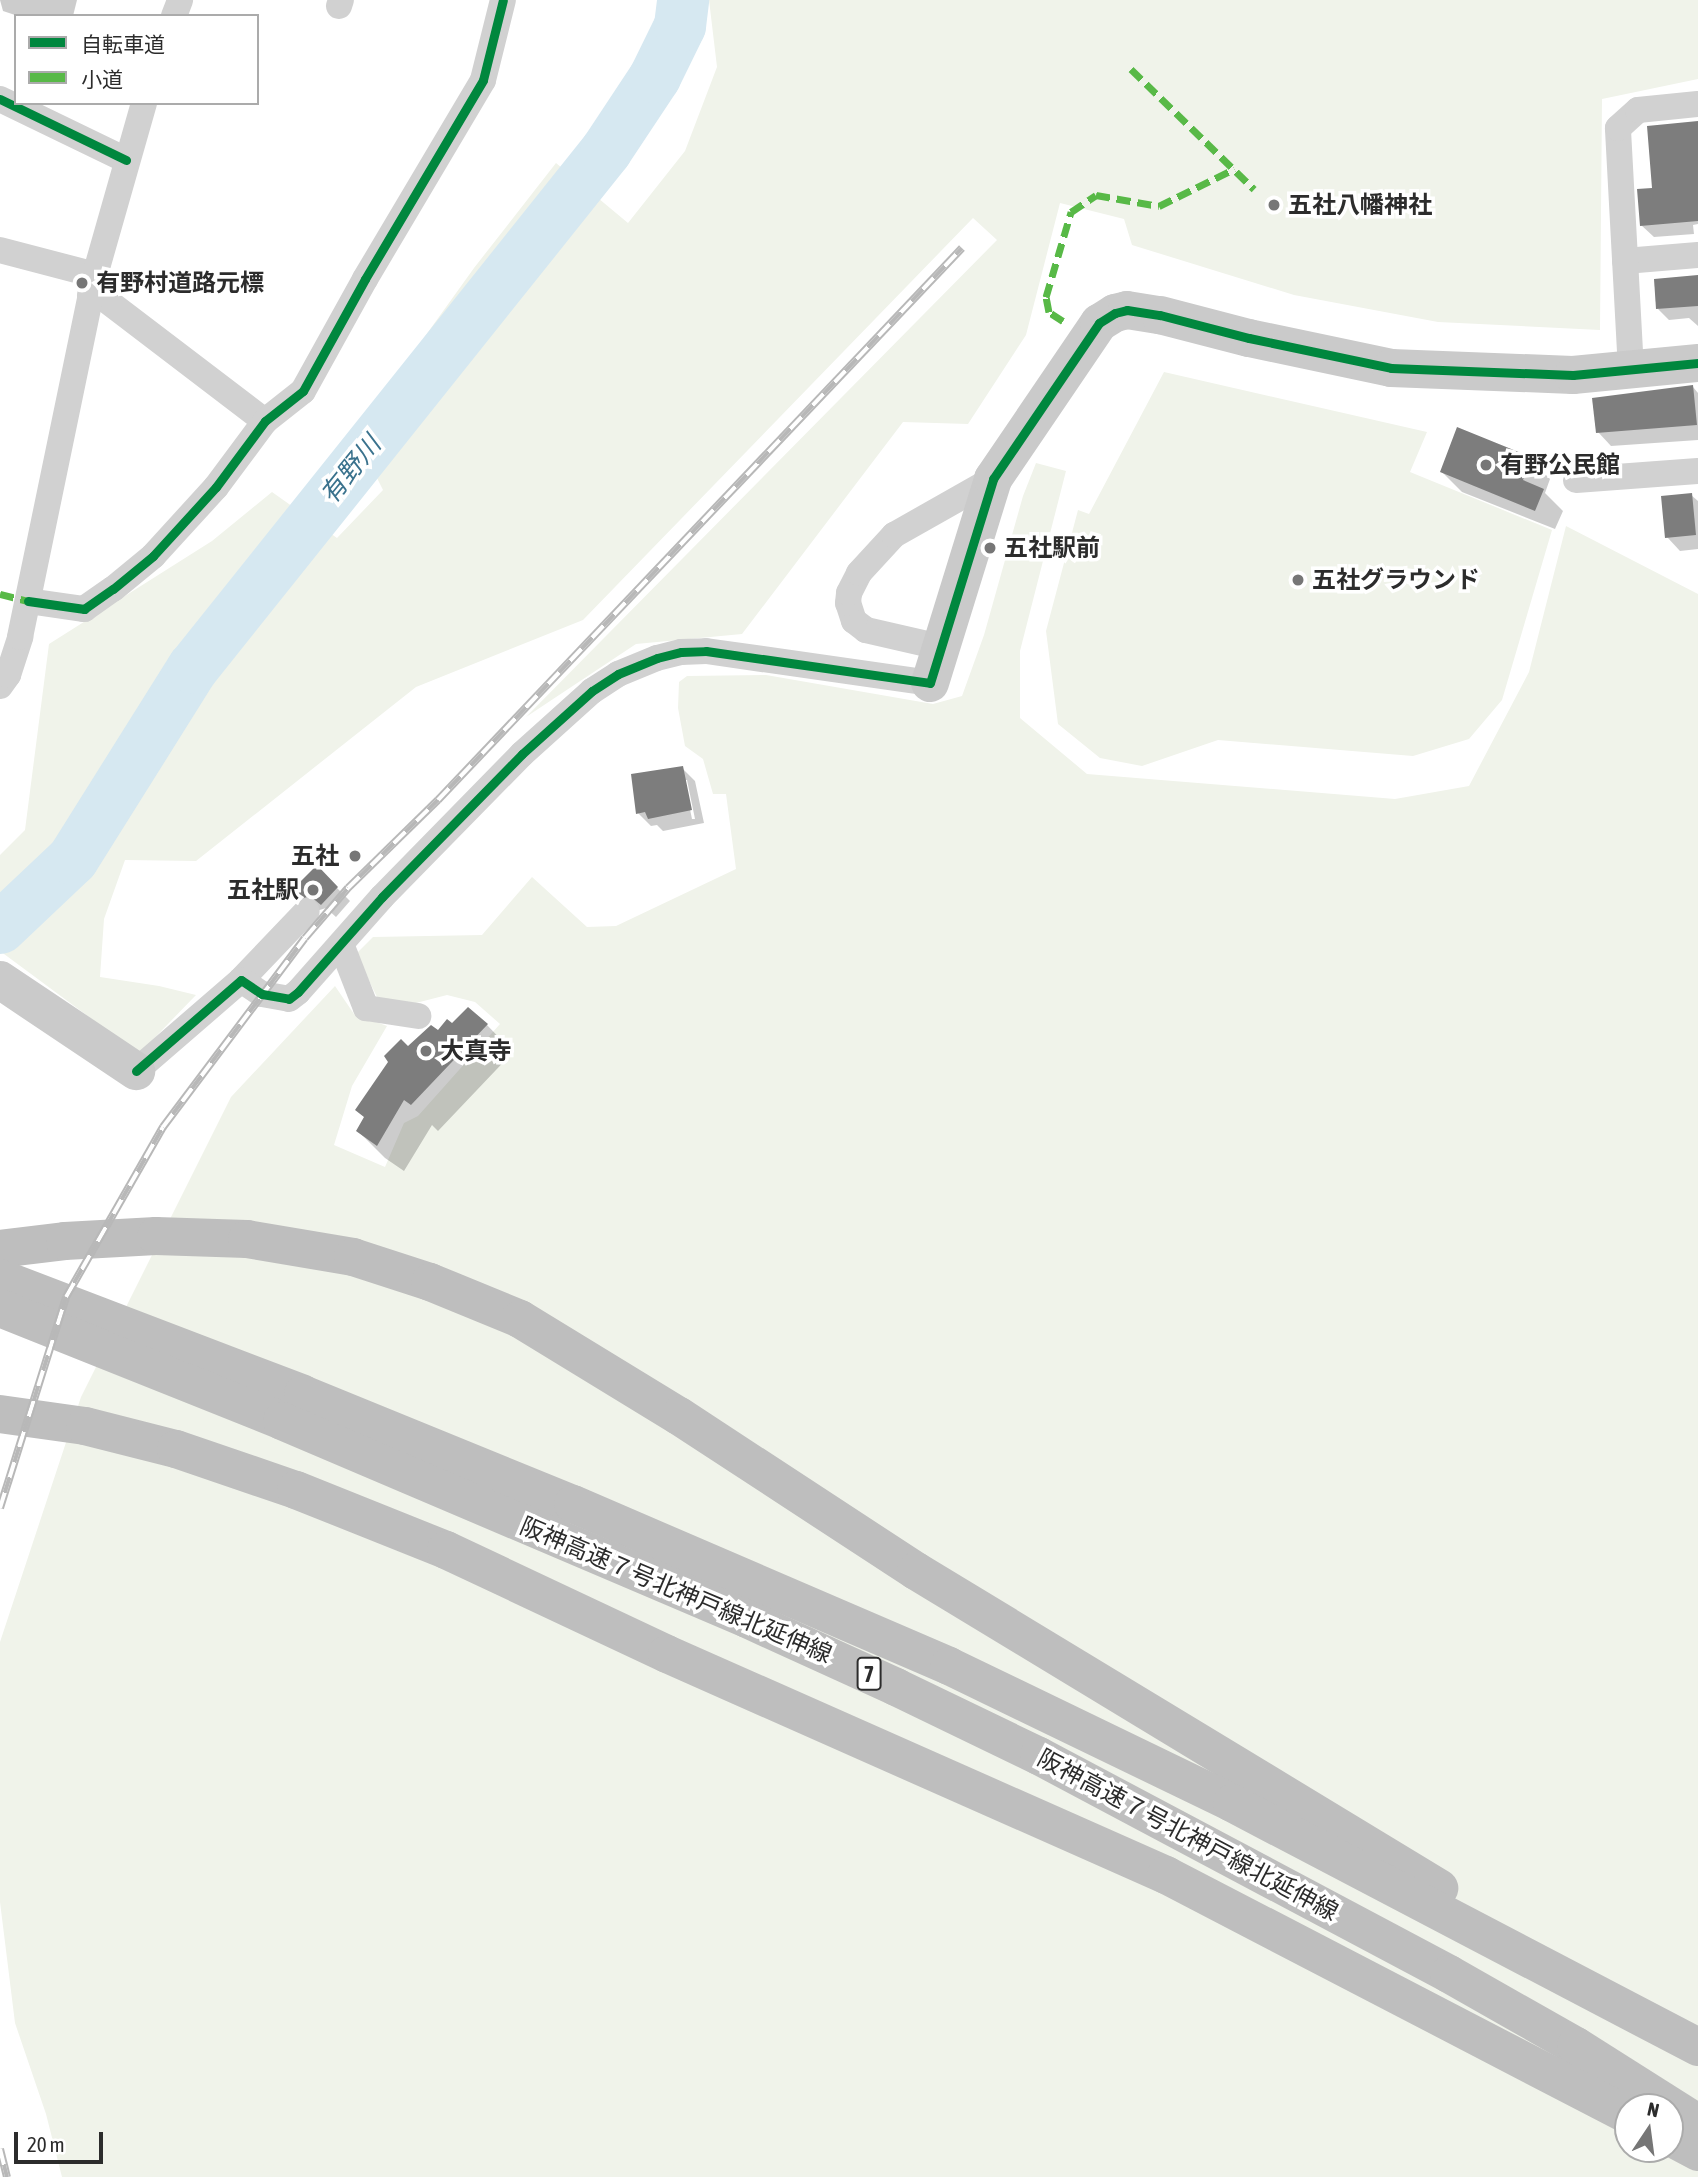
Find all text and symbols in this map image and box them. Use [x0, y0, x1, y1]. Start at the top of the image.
legend [14, 14, 259, 105]
text: 自転車道 [81, 32, 165, 56]
text: 小道 [81, 67, 123, 91]
place label: 五社八幡神社 [1288, 191, 1432, 219]
marker: 五社八幡神社 [1266, 197, 1282, 213]
place label: 有野村道路元標 [96, 269, 264, 297]
marker: 有野村道路元標 [74, 275, 90, 291]
water label: 有野川 [314, 430, 388, 510]
place label: 有野公民館 [1500, 451, 1620, 479]
marker: 有野公民館 [1478, 457, 1494, 473]
place label: 五社駅前 [1004, 534, 1100, 562]
marker: 五社駅前 [982, 540, 998, 556]
place label: 五社グラウンド [1312, 566, 1480, 594]
marker: 五社グラウンド [1290, 572, 1306, 588]
place label: 五社 [291, 842, 339, 870]
marker: 五社 [345, 846, 365, 866]
place label: 五社駅 [227, 876, 299, 904]
marker: 五社駅 [305, 882, 321, 898]
place label: 大真寺 [440, 1037, 512, 1065]
marker: 大真寺 [418, 1043, 434, 1059]
street label: 阪神高速７号北神戸線北延伸線 [516, 1511, 836, 1669]
road number: 7 [855, 1654, 883, 1694]
street label: 阪神高速７号北神戸線北延伸線 [1033, 1743, 1343, 1927]
north arrow [1614, 2093, 1684, 2163]
text: N [1645, 2098, 1661, 2121]
scale bar [18, 2118, 107, 2162]
text: 20 m [27, 2132, 65, 2156]

